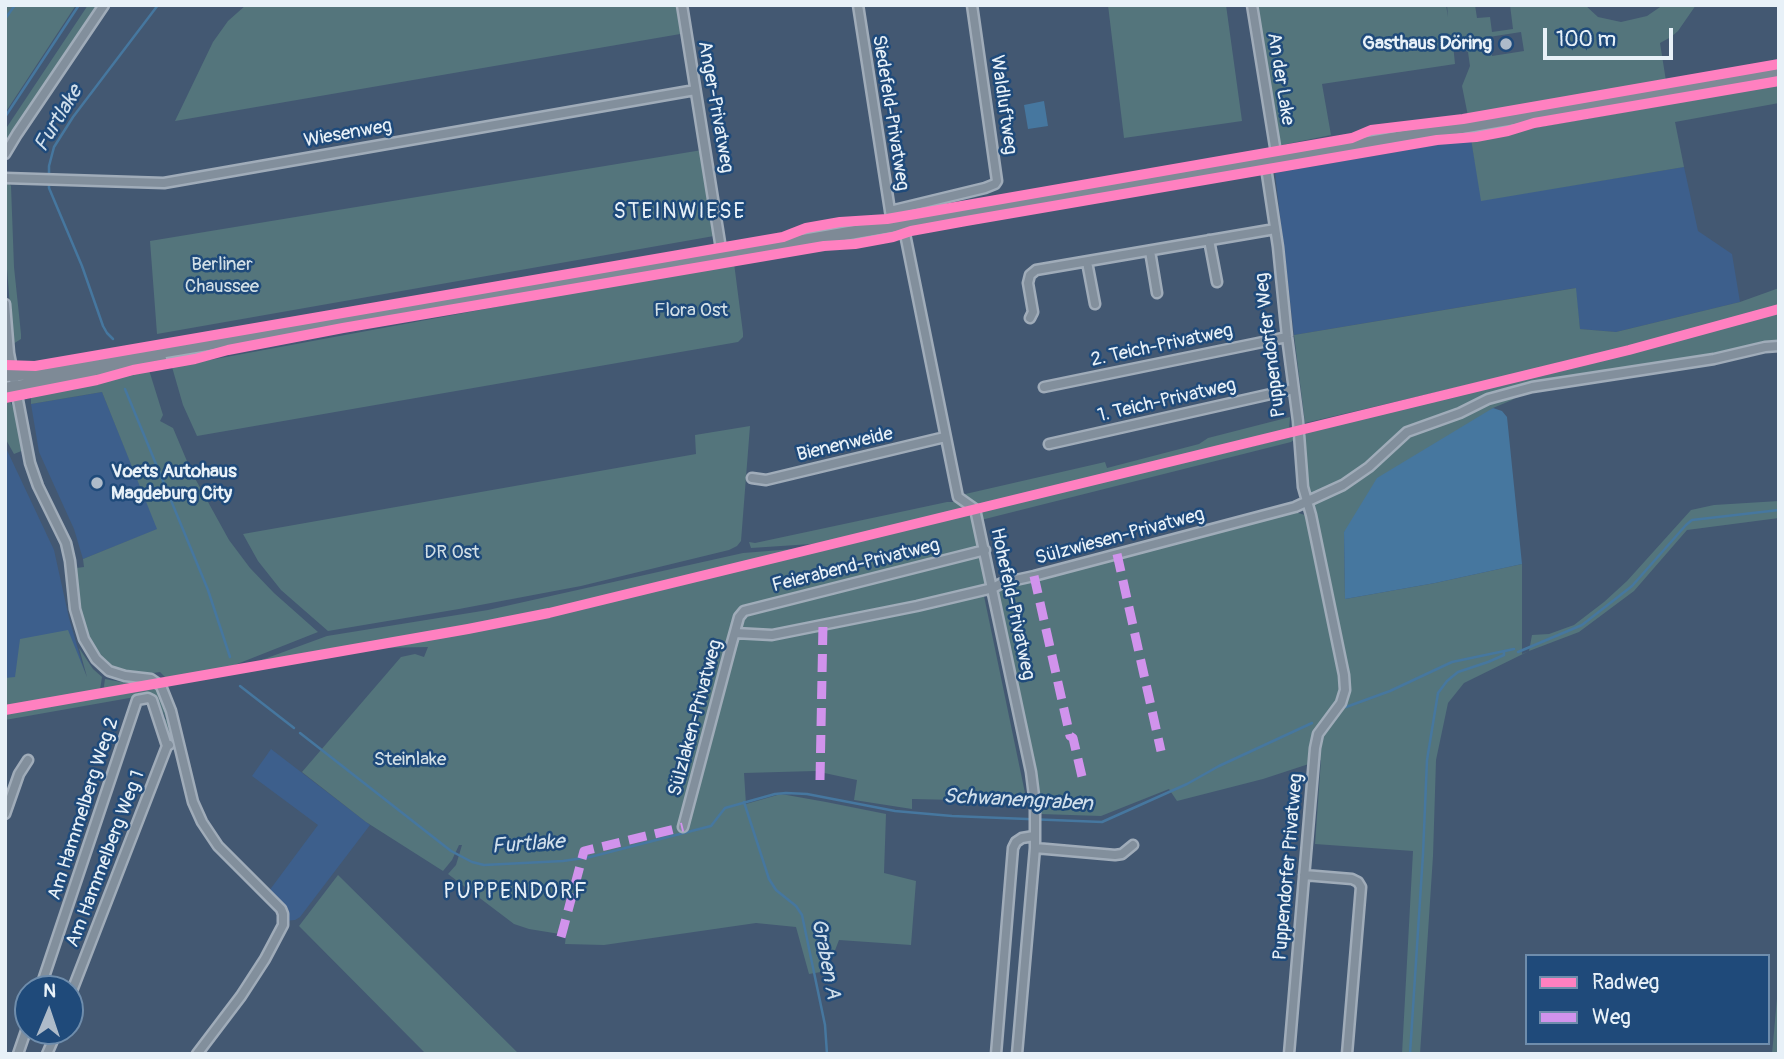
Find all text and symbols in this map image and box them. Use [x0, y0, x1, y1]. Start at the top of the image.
scale bar [1546, 14, 1676, 58]
text: 100 m [1556, 26, 1616, 53]
street label: An der Lake [1261, 31, 1299, 127]
place label: Gasthaus Döring [1362, 33, 1492, 55]
street label: Siedefeld-Privatweg [866, 34, 914, 192]
marker: Gasthaus Döring [1498, 36, 1514, 52]
street label: Anger-Privatweg [692, 39, 738, 175]
street label: Waldluftweg [985, 54, 1021, 156]
water label: Furtlake [29, 81, 89, 157]
street label: Wiesenweg [302, 115, 394, 153]
district label: STEINWIESE [615, 200, 745, 226]
park label: Berliner Chaussee [185, 254, 259, 298]
street label: Puppendorfer Weg [1251, 271, 1291, 419]
park label: Flora Ost [654, 300, 728, 322]
street label: 2. Teich-Privatweg [1089, 320, 1235, 372]
street label: 1. Teich-Privatweg [1096, 374, 1238, 428]
street label: Bienenweide [795, 423, 895, 467]
place label: Voets Autohaus Magdeburg City [111, 461, 237, 505]
marker: Voets Autohaus Magdeburg City [89, 475, 105, 491]
street label: Sülzwiesen-Privatweg [1033, 503, 1207, 571]
street label: Hohefeld-Privatweg [985, 526, 1039, 682]
street label: Feierabend-Privatweg [770, 534, 942, 598]
park label: DR Ost [424, 542, 480, 564]
street label: Sülzlaken-Privatweg [664, 637, 728, 799]
street label: Am Hammelberg Weg 2 [44, 715, 124, 903]
park label: Steinlake [374, 749, 446, 771]
street label: Am Hammelberg Weg 1 [62, 767, 150, 951]
street label: Puppendorfer Privatweg [1269, 773, 1309, 961]
water label: Schwanengraben [943, 784, 1093, 818]
water label: Furtlake [491, 830, 565, 860]
district label: PUPPENDORF [444, 880, 588, 906]
water label: Graben A [805, 917, 845, 1001]
legend [1525, 954, 1770, 1045]
text: Radweg [1592, 969, 1659, 996]
north arrow [14, 975, 84, 1045]
text: N [43, 979, 56, 1003]
text: Weg [1592, 1004, 1631, 1031]

